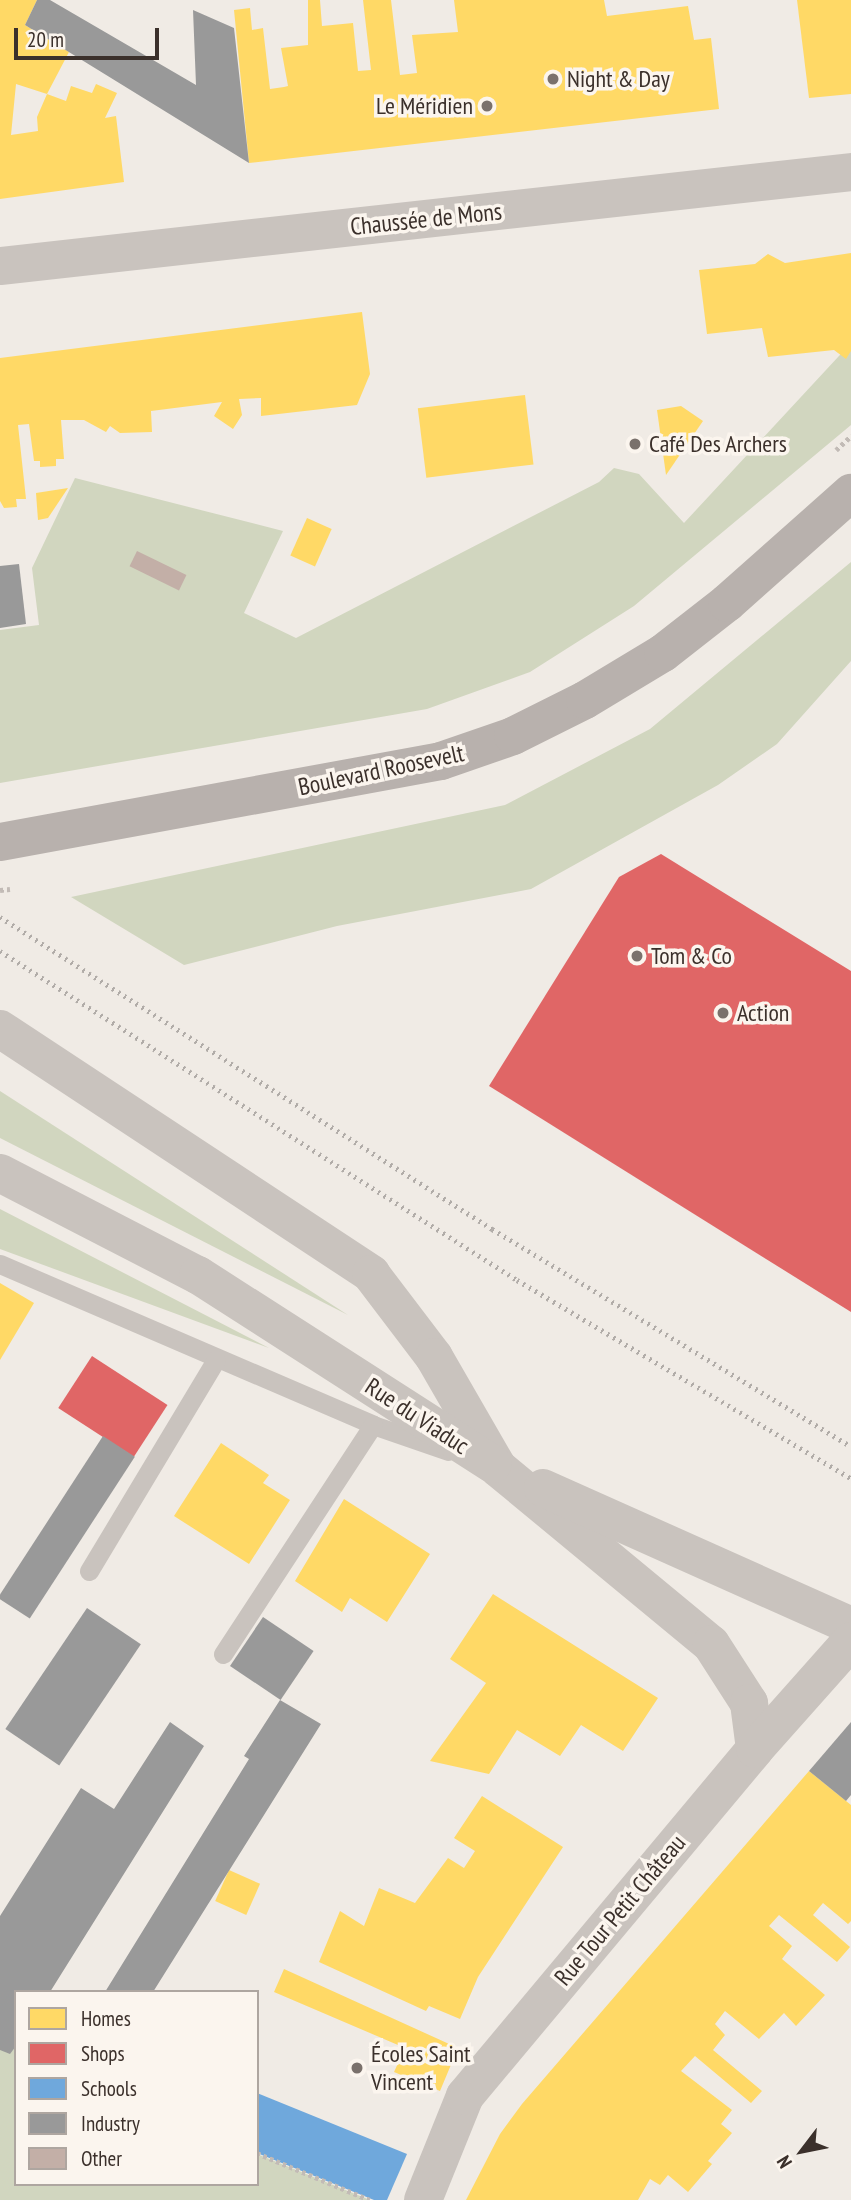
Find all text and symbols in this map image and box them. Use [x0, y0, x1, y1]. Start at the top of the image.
scale bar [18, 14, 163, 58]
text: 20 m [27, 26, 64, 53]
place label: Night & Day [567, 65, 670, 93]
marker: Night & Day [545, 71, 561, 87]
place label: Le Méridien [376, 92, 473, 120]
marker: Le Méridien [479, 98, 495, 114]
street label: Chaussée de Mons [349, 197, 503, 241]
place label: Café Des Archers [649, 430, 788, 458]
marker: Café Des Archers [627, 436, 643, 452]
street label: Boulevard Roosevelt [296, 738, 466, 802]
place label: Tom & Co [651, 942, 732, 970]
marker: Tom & Co [629, 948, 645, 964]
place label: Action [737, 999, 789, 1027]
marker: Action [715, 1005, 731, 1021]
street label: Rue du Viaduc [360, 1372, 474, 1460]
street label: Rue Tour Petit Château [548, 1828, 692, 1992]
legend [14, 1990, 259, 2186]
text: Homes [81, 2005, 131, 2032]
text: Shops [81, 2040, 125, 2067]
place label: Écoles Saint Vincent [371, 2040, 471, 2096]
marker: Écoles Saint Vincent [349, 2060, 365, 2076]
text: Schools [81, 2075, 137, 2102]
text: Industry [81, 2110, 140, 2137]
north arrow [767, 2116, 837, 2186]
text: Other [81, 2145, 122, 2172]
text: N [771, 2151, 797, 2173]

